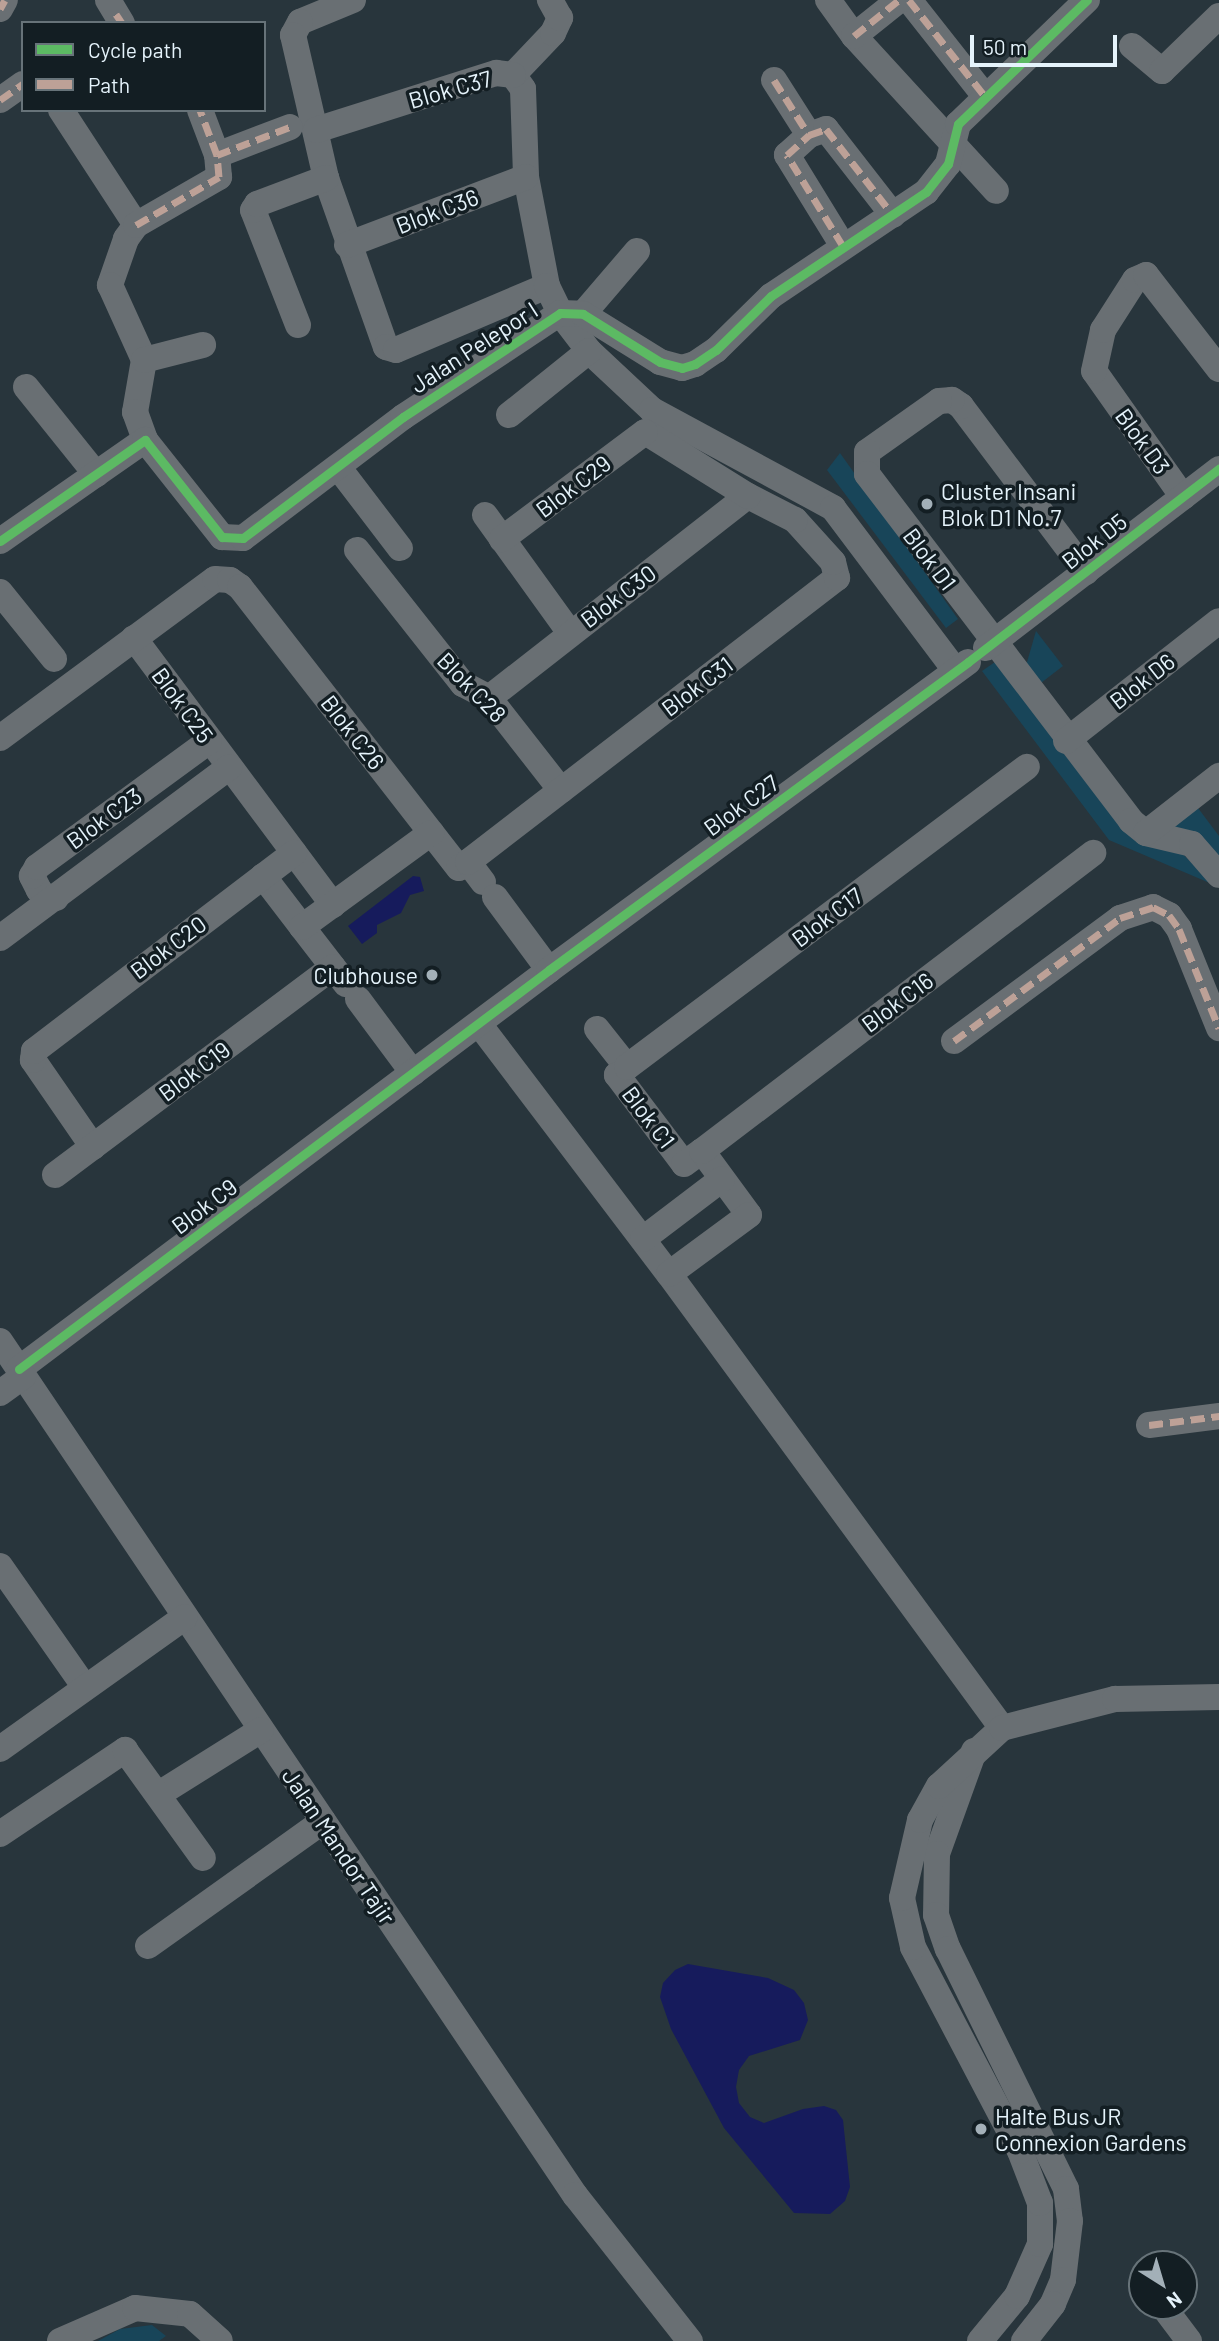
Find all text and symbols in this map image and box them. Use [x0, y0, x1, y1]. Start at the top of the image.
legend [21, 21, 266, 112]
scale bar [974, 21, 1121, 65]
text: 50 m [983, 34, 1027, 59]
text: Cycle path [88, 37, 182, 62]
street label: Blok C37 [405, 64, 495, 114]
text: Path [88, 72, 130, 97]
street label: Blok C36 [392, 183, 482, 239]
street label: Jalan Pelepor I [405, 296, 543, 398]
street label: Blok D3 [1110, 403, 1176, 479]
street label: Blok C29 [530, 449, 616, 523]
place label: Cluster Insani Blok D1 No.7 [941, 477, 1076, 531]
marker: Cluster Insani Blok D1 No.7 [919, 496, 935, 512]
street label: Blok D5 [1056, 507, 1132, 575]
street label: Blok D1 [898, 522, 962, 596]
street label: Blok C30 [575, 559, 661, 633]
street label: Blok C28 [432, 646, 512, 728]
street label: Blok D6 [1104, 647, 1180, 715]
street label: Blok C31 [656, 650, 738, 722]
street label: Blok C25 [146, 662, 220, 748]
street label: Blok C26 [315, 689, 391, 775]
street label: Blok C27 [698, 769, 784, 841]
street label: Blok C23 [61, 781, 147, 855]
street label: Blok C17 [786, 882, 868, 952]
street label: Blok C20 [125, 910, 211, 984]
place label: Clubhouse [313, 961, 418, 989]
street label: Blok C16 [856, 966, 938, 1038]
marker: Clubhouse [424, 967, 440, 983]
street label: Blok C19 [153, 1035, 235, 1107]
street label: Blok C1 [617, 1081, 681, 1153]
street label: Blok C9 [166, 1173, 242, 1239]
street label: Jalan Mandor Tajir [277, 1763, 401, 1929]
place label: Halte Bus JR Connexion Gardens [995, 2102, 1187, 2156]
marker: Halte Bus JR Connexion Gardens [973, 2121, 989, 2137]
north arrow [1128, 2250, 1198, 2320]
text: N [1163, 2288, 1187, 2314]

